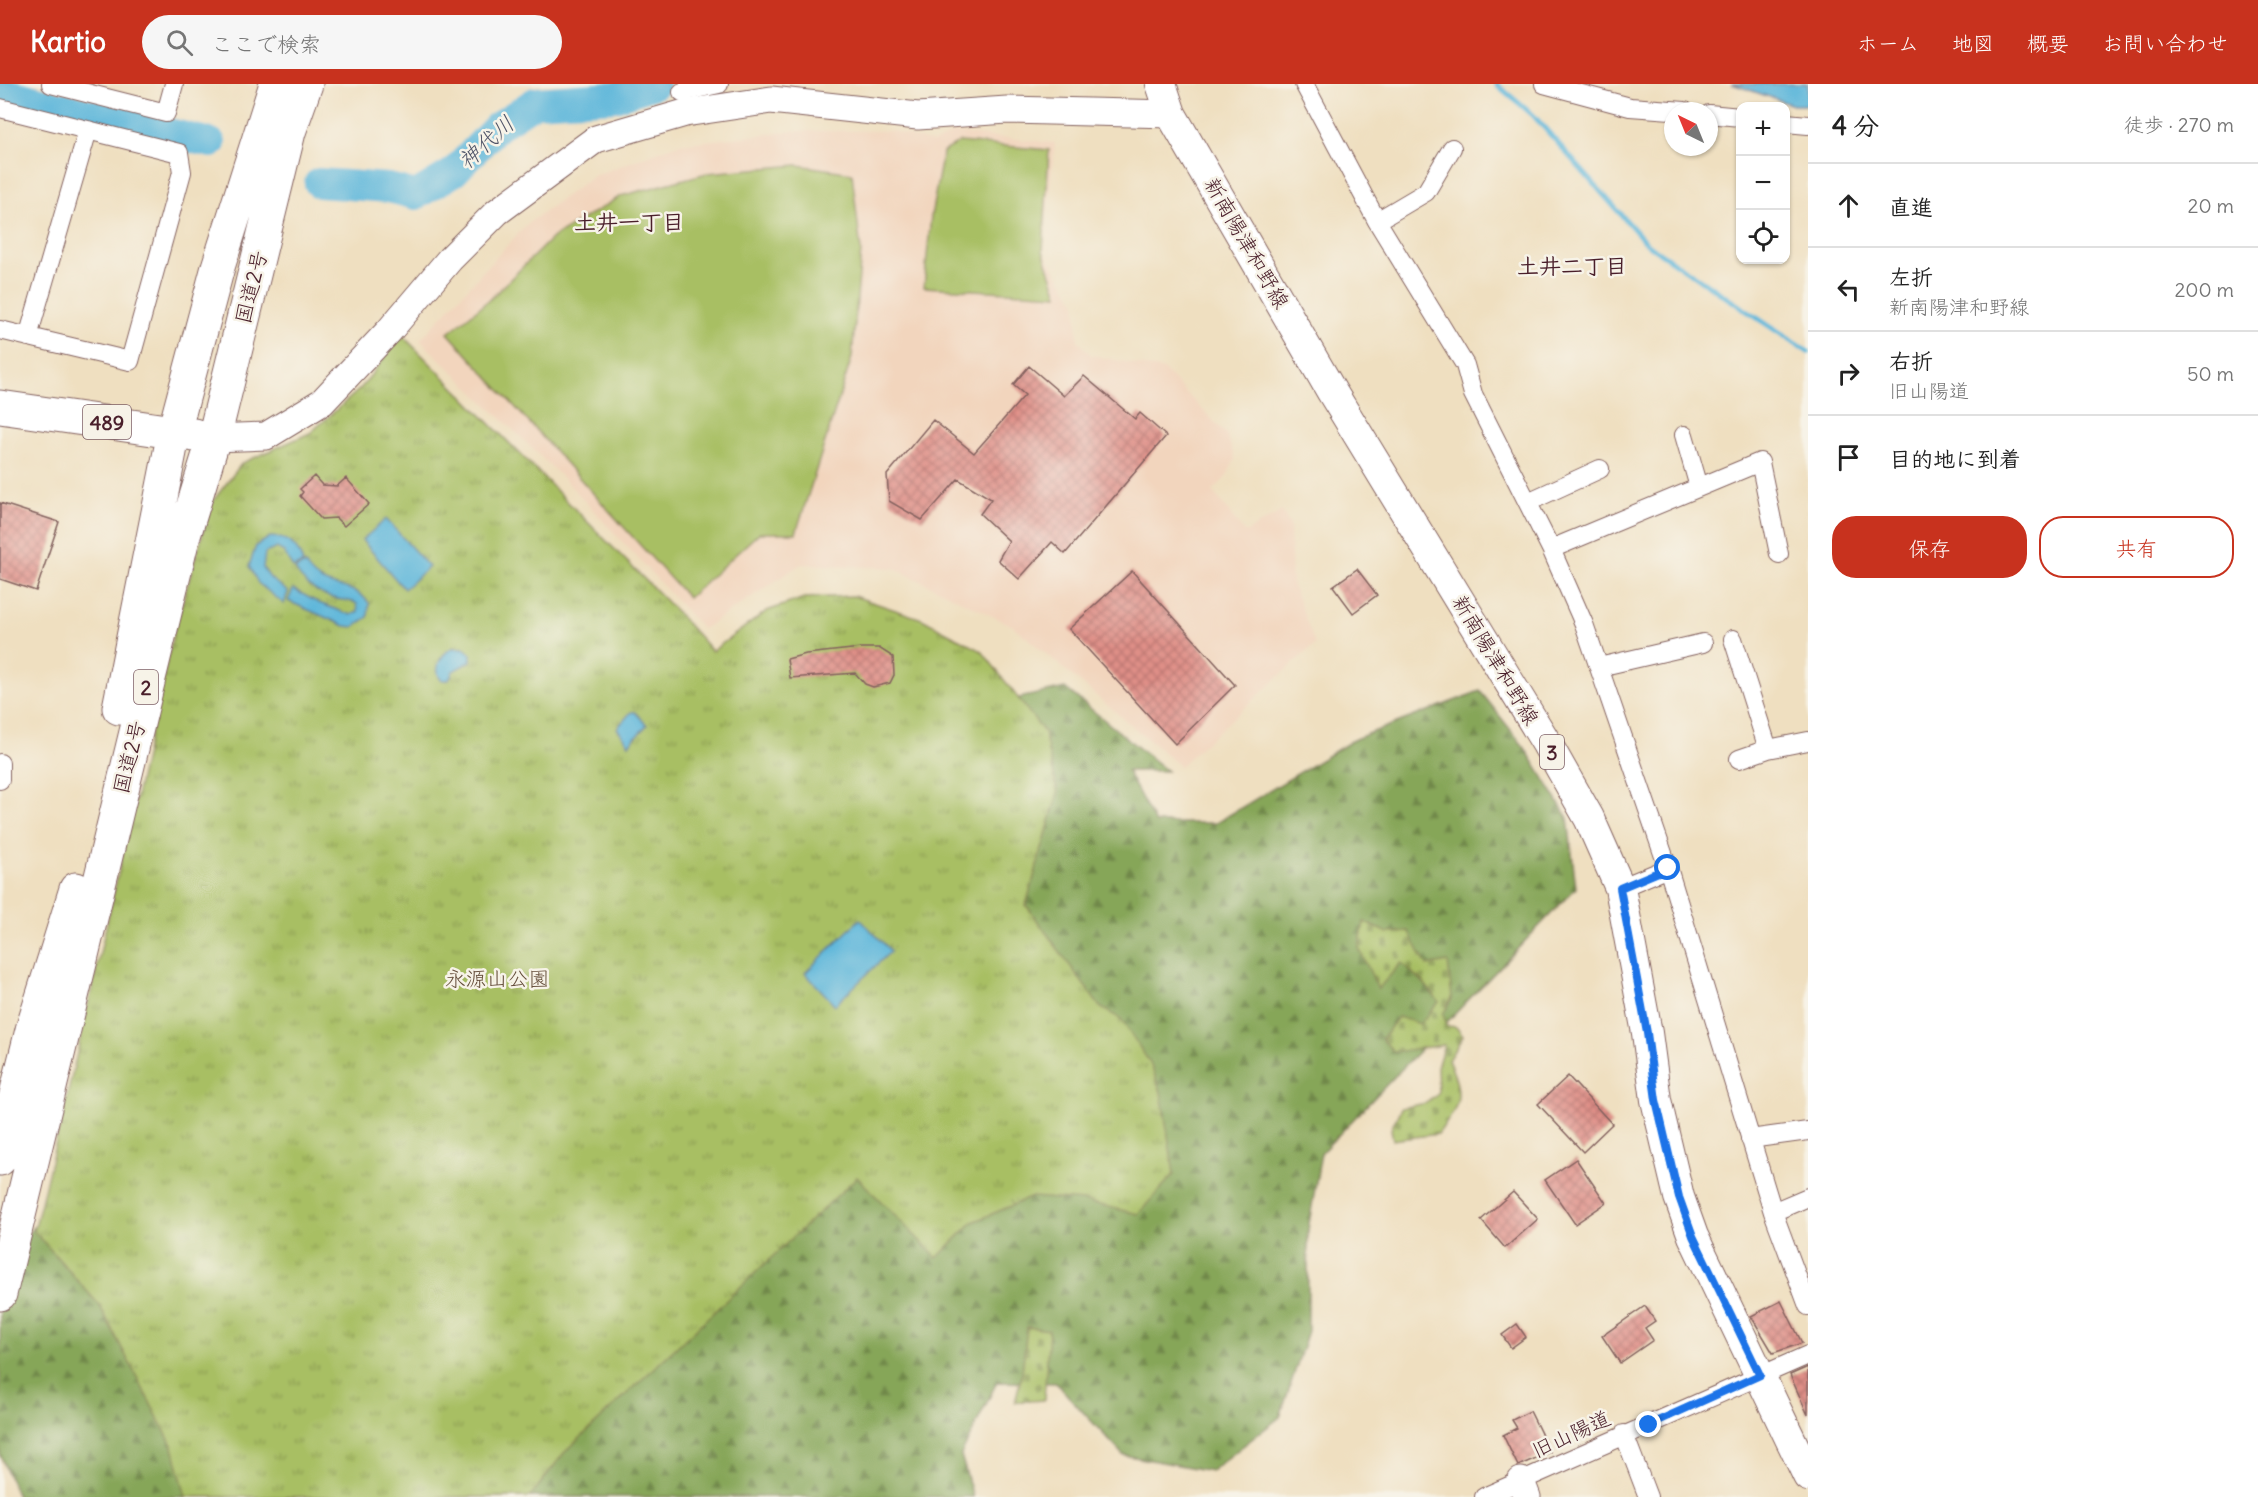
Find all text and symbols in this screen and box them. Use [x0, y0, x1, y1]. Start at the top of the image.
search box [142, 15, 562, 69]
text: Kartio [30, 24, 106, 60]
icon: search [163, 26, 196, 59]
text: ここで検索 [211, 30, 321, 58]
text: ホーム [1857, 30, 1919, 57]
text: 地図 [1952, 30, 1994, 57]
text: 概要 [2027, 30, 2069, 57]
text: お問い合わせ [2102, 30, 2228, 57]
north arrow [1664, 102, 1718, 156]
map controls [1736, 102, 1790, 264]
button: + [1736, 102, 1790, 156]
text: 4 分 [1832, 109, 1879, 142]
water label: 神代川 [452, 110, 520, 174]
text: 徒歩 · 270 m [2124, 112, 2234, 137]
button: − [1736, 156, 1790, 210]
street label: 新南陽津和野線 [1199, 173, 1295, 313]
icon: ahead [1832, 189, 1865, 222]
text: 直進 [1889, 193, 1933, 221]
text: 20 m [2188, 193, 2234, 218]
district label: 土井一丁目 [574, 208, 684, 236]
button: locate [1736, 210, 1790, 264]
street label: 国道2号 [229, 248, 273, 326]
district label: 土井二丁目 [1517, 252, 1627, 280]
text: 左折 [1889, 263, 1933, 291]
icon: left [1832, 273, 1865, 306]
text: 200 m [2174, 277, 2234, 302]
text: 新南陽津和野線 [1889, 294, 2029, 319]
text: 右折 [1889, 347, 1933, 375]
icon: right [1832, 357, 1865, 390]
text: 50 m [2187, 361, 2234, 386]
text: 旧山陽道 [1889, 378, 1969, 403]
road number: 489 [83, 405, 131, 439]
icon: arrive [1832, 441, 1865, 474]
text: 目的地に到着 [1889, 445, 2021, 473]
button: 保存 [1832, 516, 2027, 578]
button: 共有 [2039, 516, 2234, 578]
street label: 新南陽津和野線 [1447, 590, 1545, 730]
road number: 2 [134, 670, 158, 704]
street label: 国道2号 [107, 718, 151, 796]
road number: 3 [1540, 735, 1564, 769]
route start [1654, 854, 1680, 880]
park label: 永源山公園 [445, 965, 550, 992]
street label: 旧山陽道 [1527, 1404, 1615, 1464]
route end [1635, 1411, 1661, 1437]

